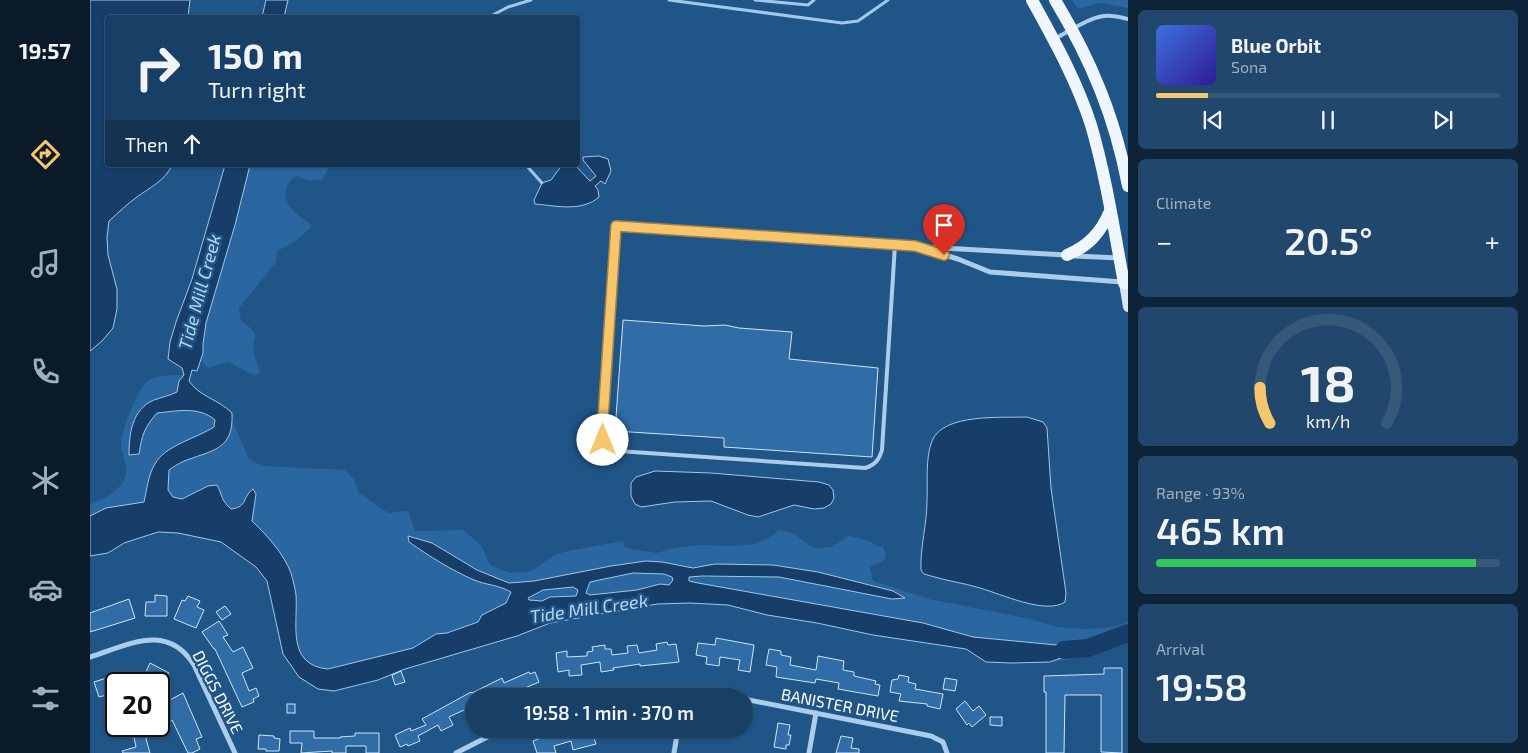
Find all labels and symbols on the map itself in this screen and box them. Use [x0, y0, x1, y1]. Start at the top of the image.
pin [923, 204, 965, 255]
water label: Tide Mill Creek [173, 231, 225, 352]
position arrow [576, 413, 628, 465]
water label: Tide Mill Creek [528, 589, 649, 627]
street label: DIGGS DRIVE [189, 647, 248, 737]
speed limit sign: 20 [105, 672, 170, 737]
street label: BANISTER DRIVE [780, 684, 901, 725]

